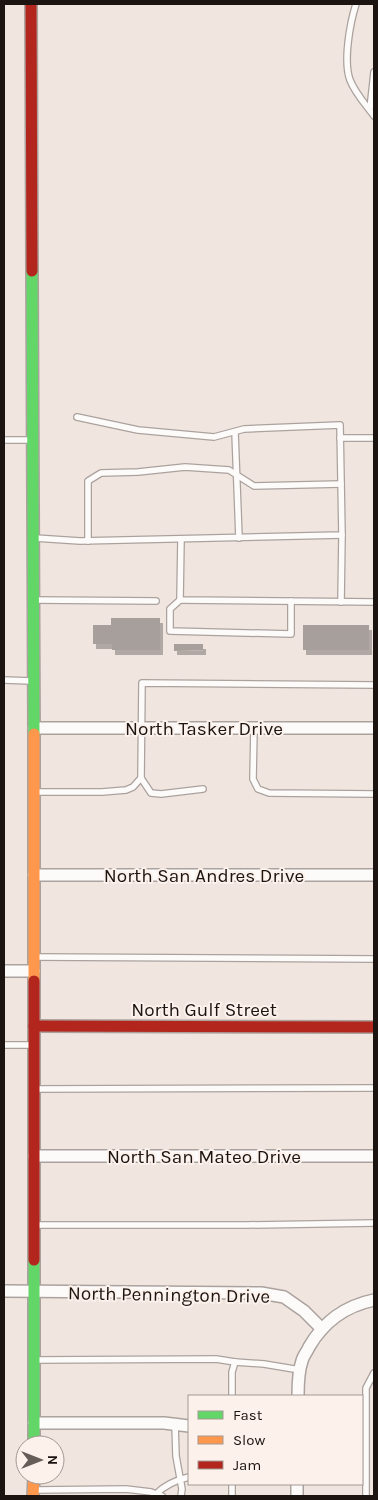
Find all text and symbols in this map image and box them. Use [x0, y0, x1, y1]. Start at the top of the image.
street label: North Tasker Drive [125, 718, 283, 740]
street label: North San Andres Drive [104, 865, 304, 887]
street label: North Gulf Street [131, 999, 277, 1021]
street label: North San Mateo Drive [107, 1146, 301, 1168]
street label: North Pennington Drive [68, 1282, 270, 1308]
legend [188, 1395, 363, 1485]
text: Fast [233, 1406, 263, 1424]
text: Slow [233, 1431, 265, 1449]
north arrow [15, 1435, 65, 1485]
text: N [44, 1455, 61, 1465]
text: Jam [233, 1456, 261, 1474]

